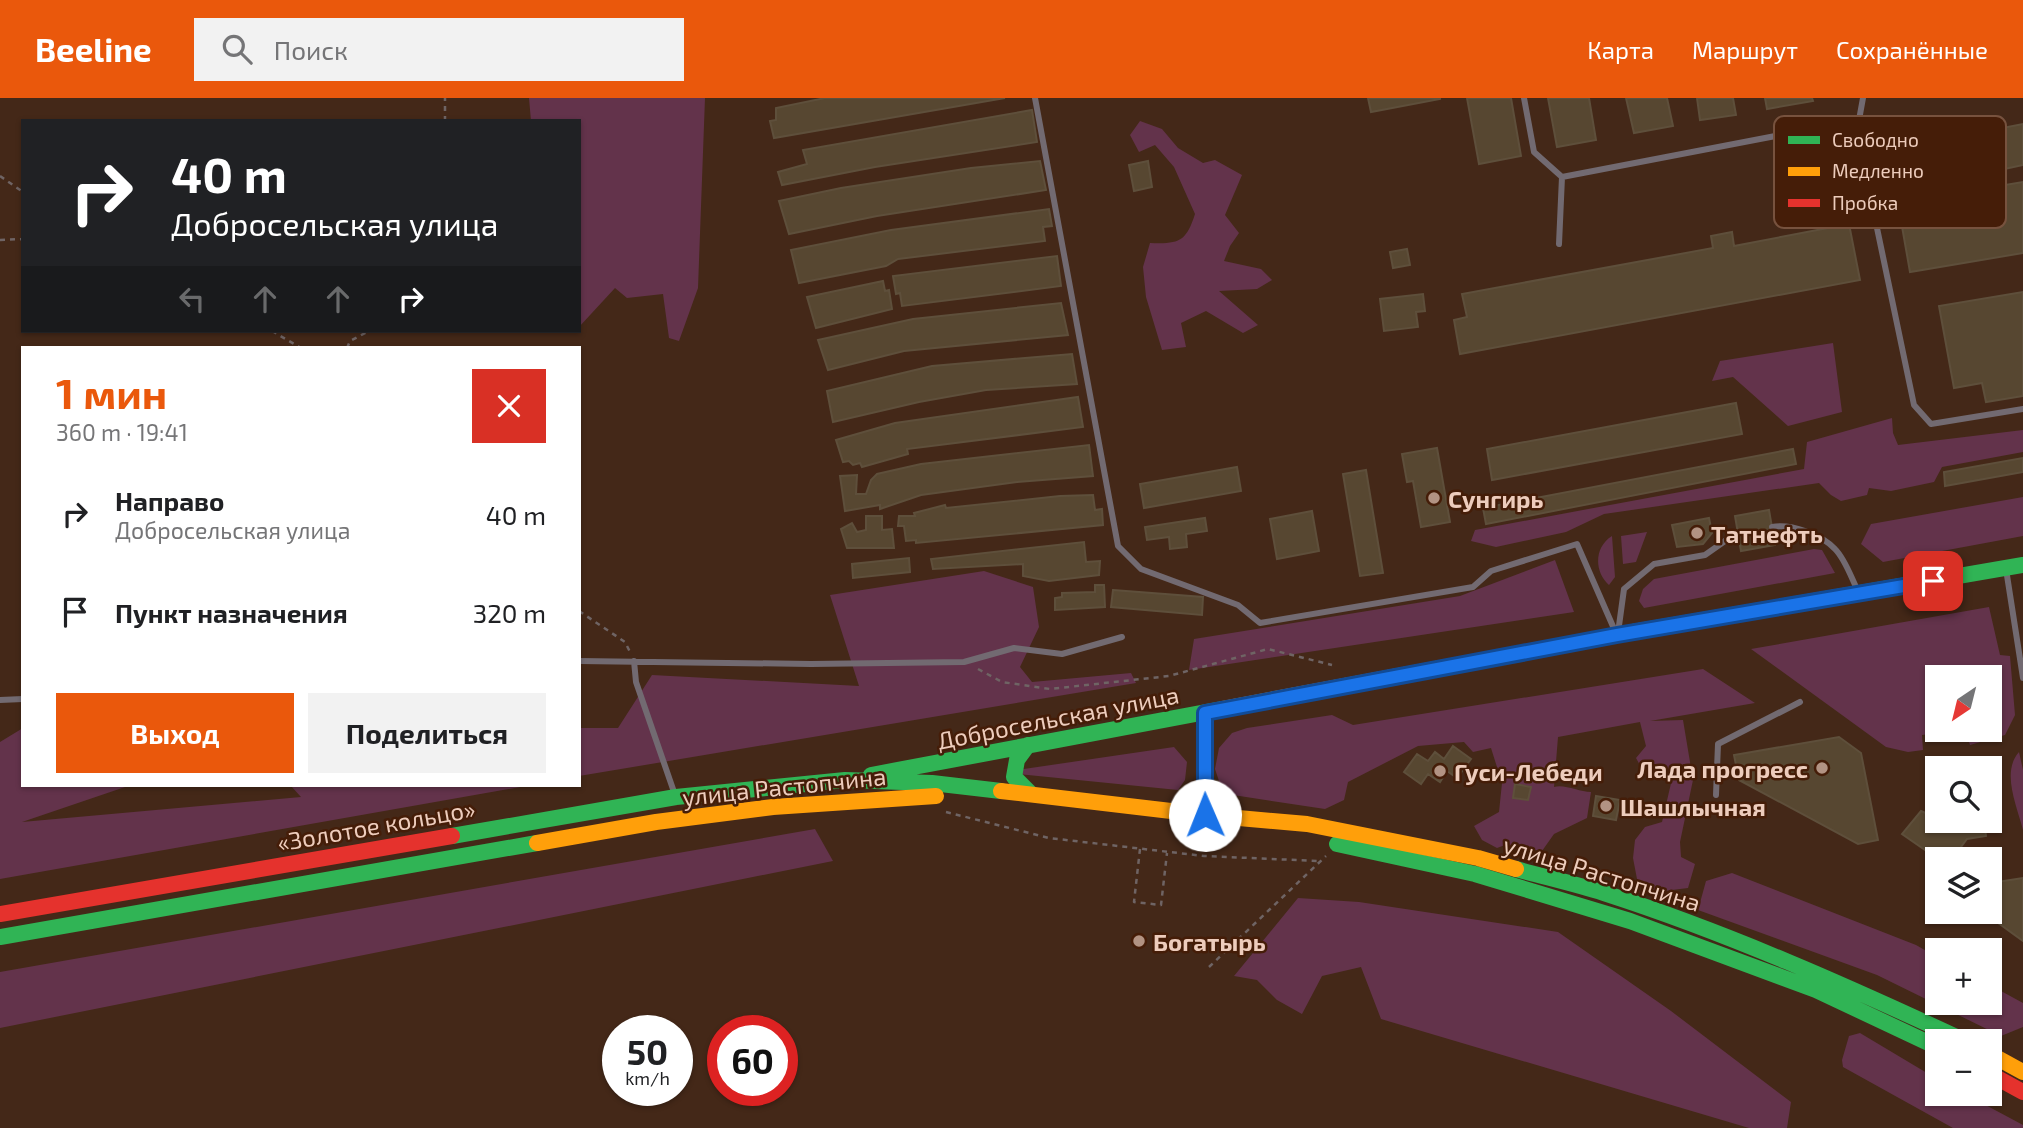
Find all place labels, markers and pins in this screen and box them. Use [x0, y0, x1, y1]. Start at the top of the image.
place label: Сунгирь [1448, 484, 1543, 513]
marker: Сунгирь [1426, 490, 1442, 506]
place label: Татнефть [1711, 519, 1823, 548]
marker: Татнефть [1689, 525, 1705, 541]
pin [1903, 551, 1963, 611]
place label: Лада прогресс [1637, 754, 1808, 783]
place label: Гуси-Лебеди [1454, 757, 1603, 786]
marker: Лада прогресс [1814, 760, 1830, 776]
marker: Гуси-Лебеди [1432, 763, 1448, 779]
place label: Шашлычная [1620, 792, 1766, 821]
marker: Шашлычная [1598, 798, 1614, 814]
place label: Богатырь [1153, 927, 1266, 956]
marker: Богатырь [1131, 933, 1147, 949]

